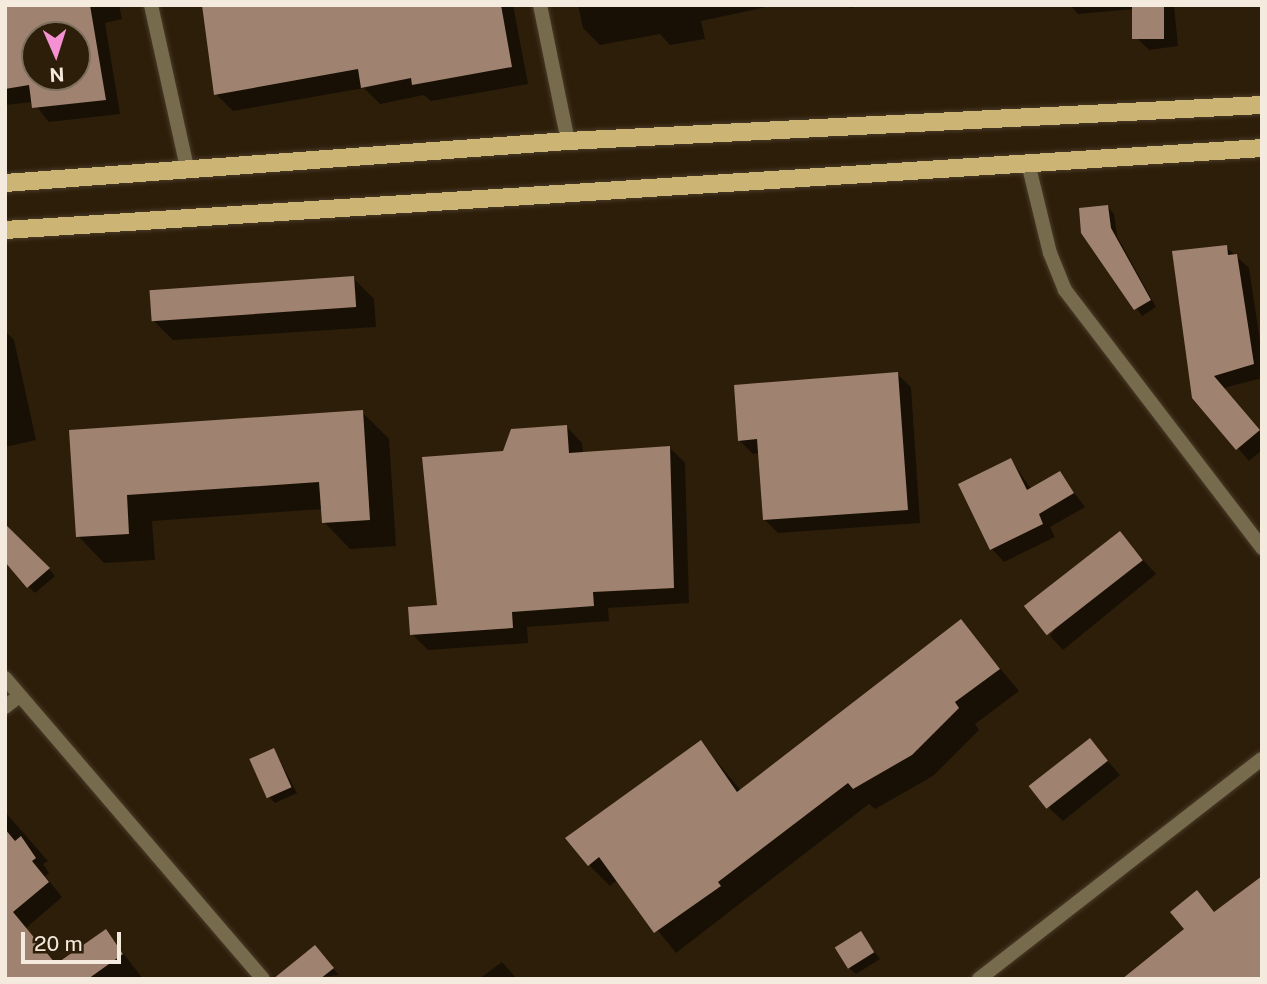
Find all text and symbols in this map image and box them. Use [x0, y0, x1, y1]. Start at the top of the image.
north arrow [21, 21, 91, 91]
text: N [49, 64, 65, 86]
scale bar [24, 918, 124, 962]
text: 20 m [34, 931, 83, 956]

